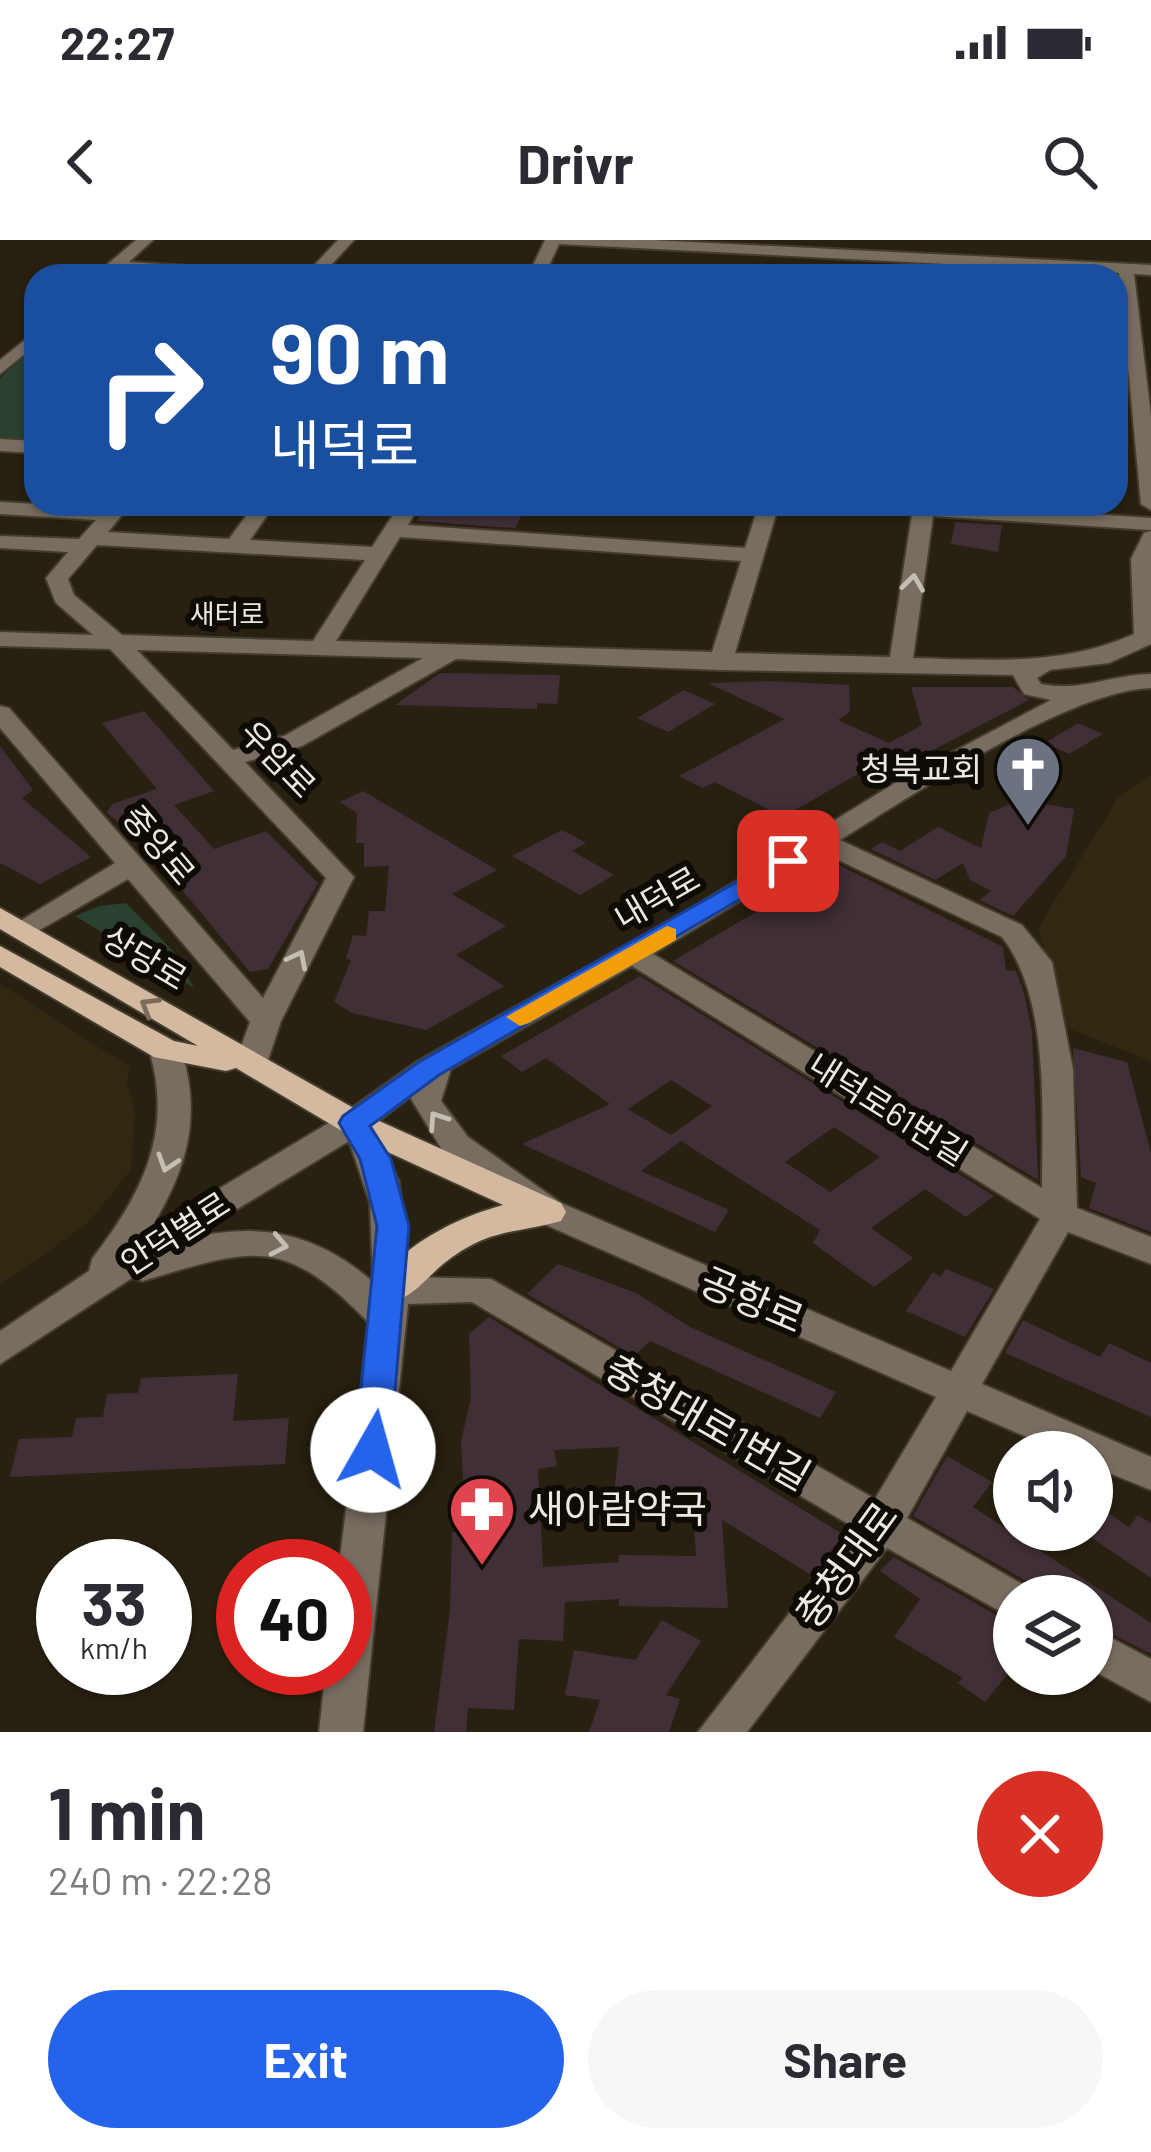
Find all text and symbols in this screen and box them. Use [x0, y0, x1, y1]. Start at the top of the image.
text: 22:27 [60, 15, 174, 69]
icon: back [48, 129, 114, 195]
icon: search [1037, 129, 1103, 195]
text: Drivr [517, 130, 634, 195]
text: 90 m [270, 300, 449, 401]
icon: right [72, 312, 228, 468]
text: 내덕로 [270, 411, 419, 476]
one-way arrow [899, 573, 925, 593]
street label: 새터로 [190, 597, 264, 629]
street label: 우암로 [233, 712, 325, 805]
church icon: 청북교회 [993, 734, 1063, 828]
place label: 청북교회 [861, 748, 982, 788]
street label: 중앙로 [115, 797, 204, 892]
pin [737, 810, 839, 912]
icon: arrive [755, 828, 821, 894]
street label: 내덕로 [607, 857, 706, 937]
street label: 상당로 [96, 917, 195, 998]
one-way arrow [284, 951, 307, 972]
one-way arrow [140, 997, 162, 1020]
street label: 내덕로61번길 [802, 1044, 975, 1173]
one-way arrow [429, 1111, 451, 1133]
one-way arrow [156, 1152, 181, 1173]
street label: 안덕벌로 [113, 1182, 236, 1282]
one-way arrow [268, 1231, 288, 1257]
street label: 공항로 [694, 1256, 811, 1341]
street label: 충청대로1번길 [598, 1343, 820, 1498]
position arrow [310, 1387, 436, 1513]
map controls [993, 1431, 1113, 1695]
button: sound [993, 1431, 1113, 1551]
pharmacy icon: 새아람약국 [447, 1474, 517, 1568]
place label: 새아람약국 [528, 1484, 707, 1531]
street label: 충청대로 [784, 1492, 906, 1636]
speed limit sign: 40 [216, 1539, 372, 1695]
text: 33 [82, 1566, 146, 1638]
button: layers [993, 1575, 1113, 1695]
text: km/h [80, 1629, 148, 1665]
text: 1 min [48, 1768, 206, 1854]
button: close [977, 1771, 1103, 1897]
text: 240 m · 22:28 [48, 1856, 273, 1903]
button: Exit [48, 1990, 564, 2128]
button: Share [588, 1990, 1103, 2128]

